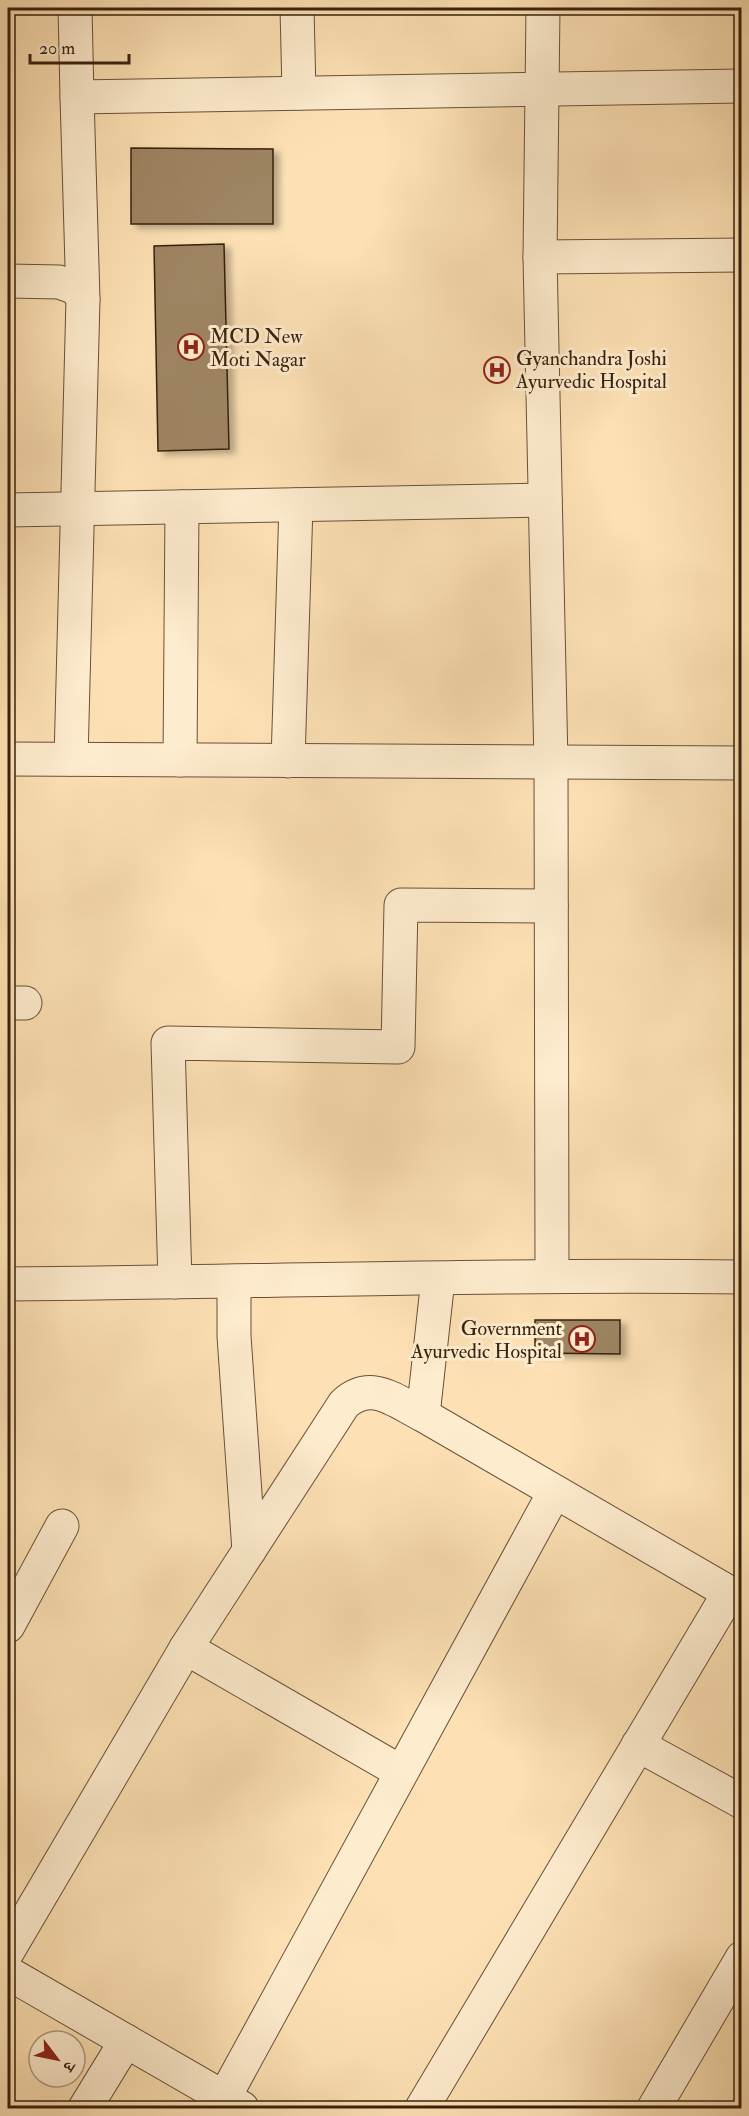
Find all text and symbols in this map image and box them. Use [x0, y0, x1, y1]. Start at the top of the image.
scale bar [30, 27, 129, 65]
text: 20 m [39, 37, 75, 60]
place label: MCD New Moti Nagar [210, 324, 306, 372]
hospital icon: MCD New Moti Nagar [176, 332, 206, 362]
place label: Gyanchandra Joshi Ayurvedic Hospital [515, 346, 667, 395]
hospital icon: Gyanchandra Joshi Ayurvedic Hospital [482, 355, 512, 385]
place label: Government Ayurvedic Hospital [410, 1316, 563, 1365]
hospital icon: Government Ayurvedic Hospital [567, 1324, 597, 1354]
north arrow [27, 2029, 87, 2089]
text: उ [57, 2057, 80, 2077]

